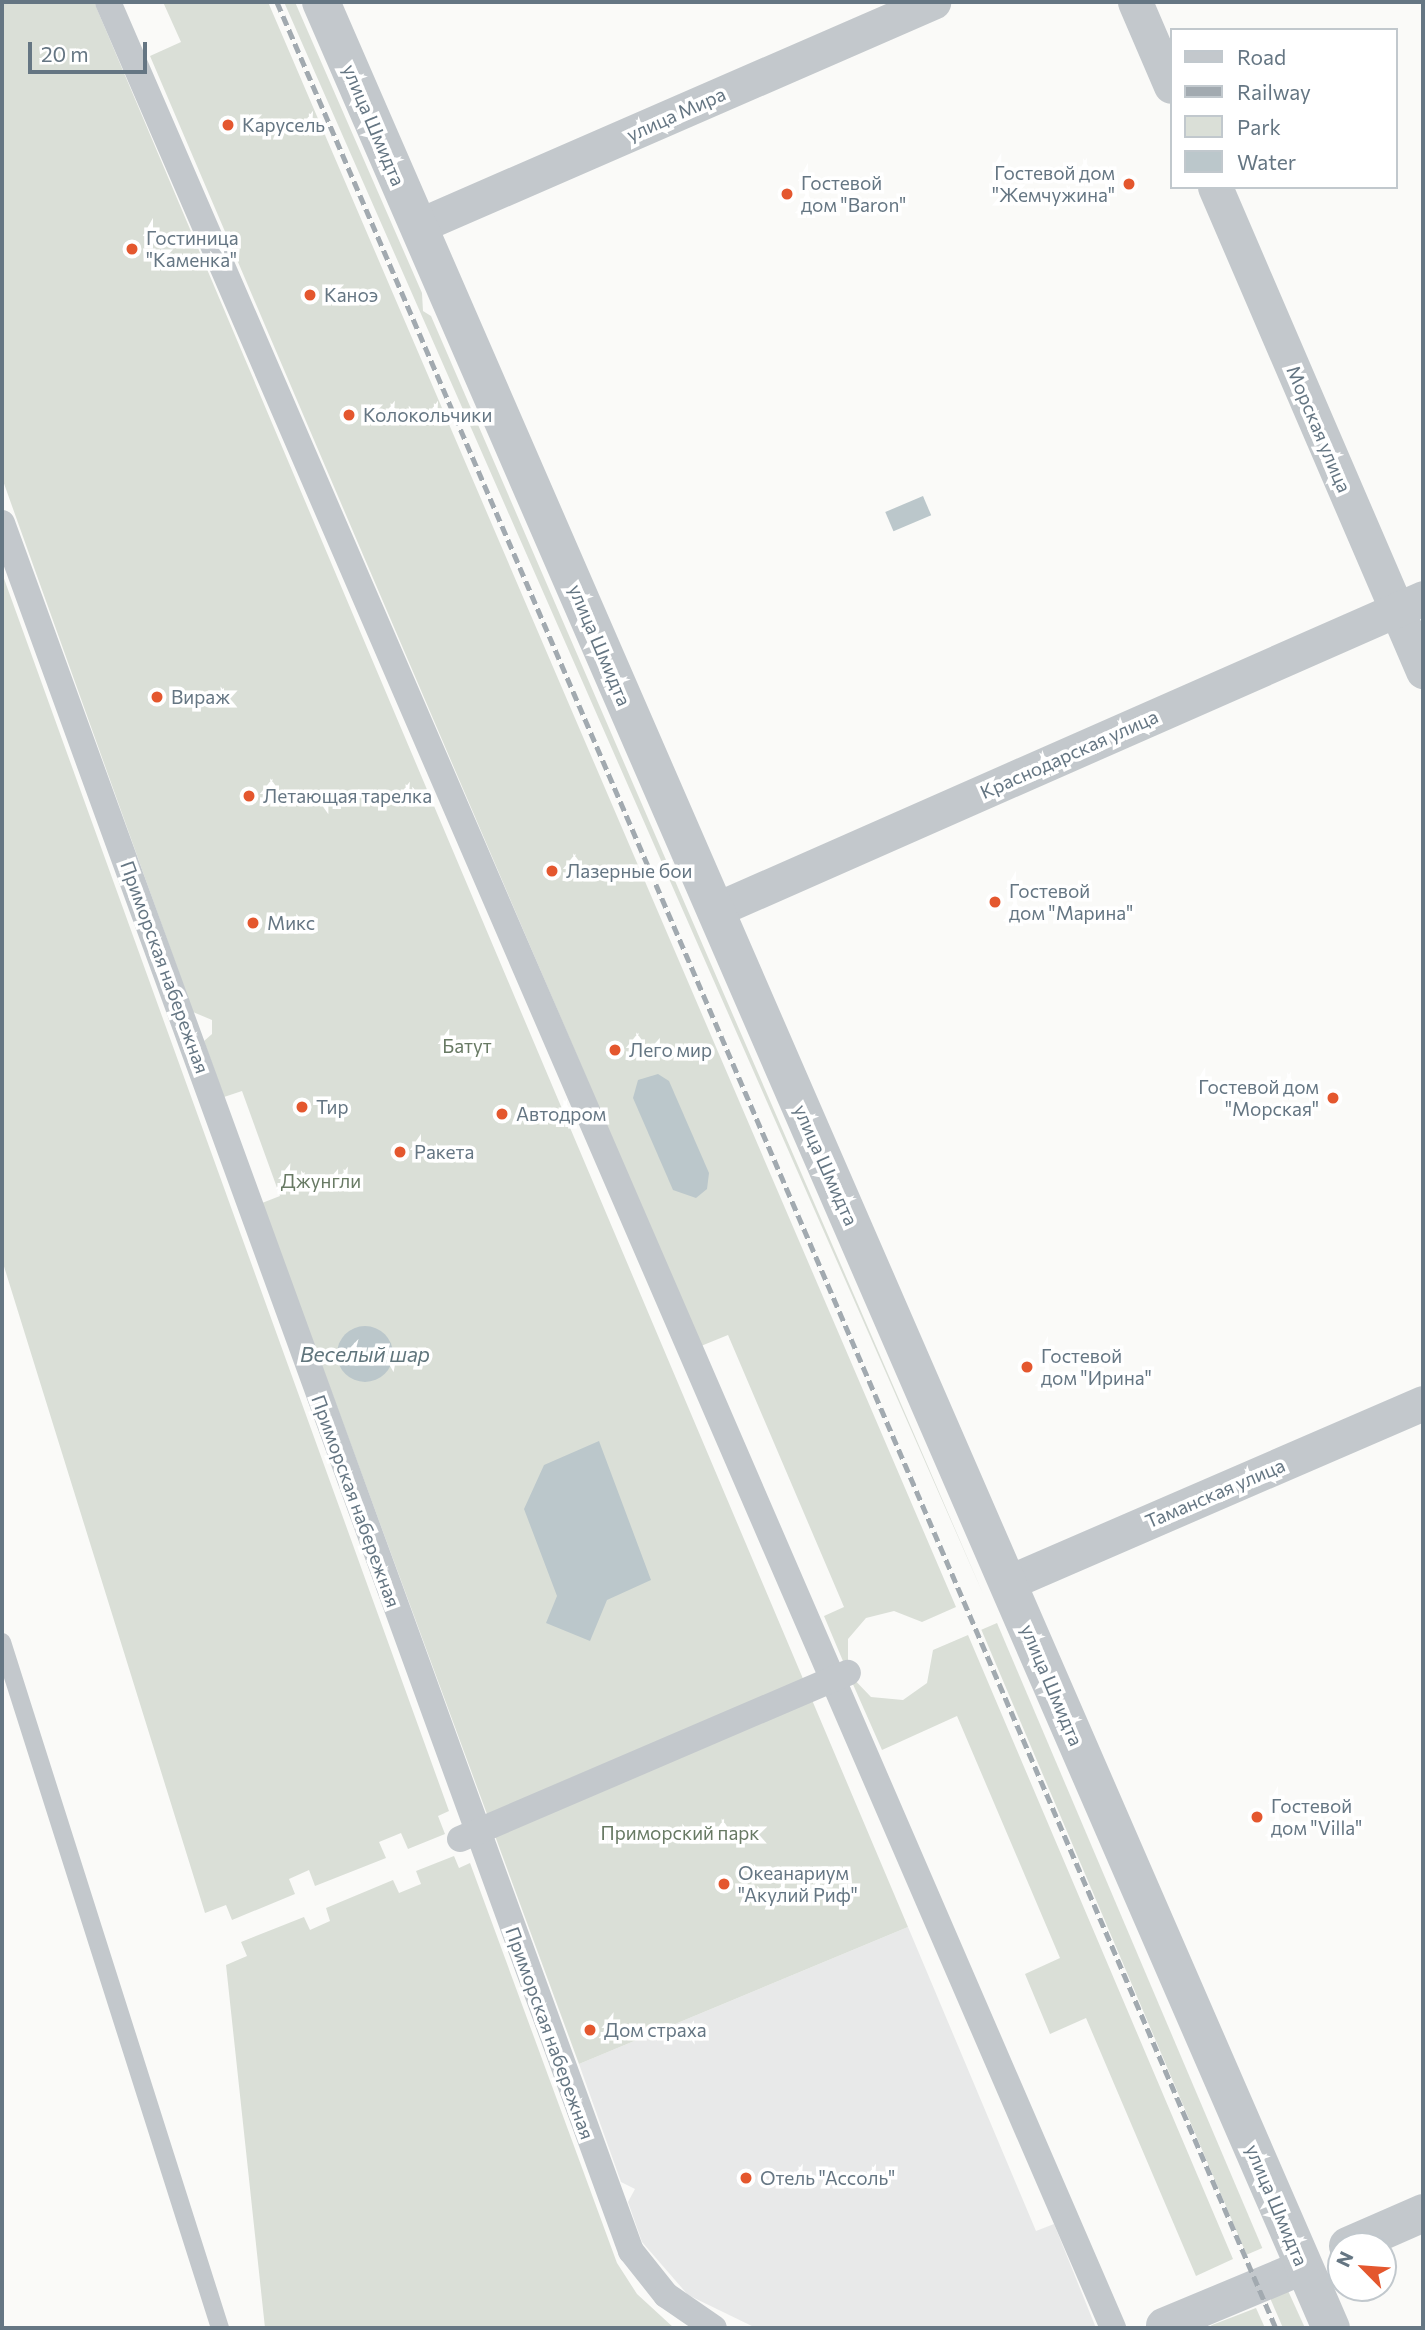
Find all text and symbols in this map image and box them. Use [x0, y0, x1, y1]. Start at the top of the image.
scale bar [32, 28, 150, 72]
legend [1170, 28, 1397, 189]
text: 20 m [41, 41, 89, 66]
text: Road [1237, 44, 1286, 69]
street label: улица Шмидта [338, 61, 410, 189]
text: Railway [1237, 79, 1311, 104]
street label: улица Мира [623, 82, 729, 146]
place label: Карусель [242, 114, 325, 136]
text: Park [1237, 114, 1281, 139]
marker: Карусель [220, 117, 236, 133]
text: Water [1237, 149, 1296, 174]
place label: Гостевой дом "Жемчужина" [992, 162, 1115, 206]
place label: Гостевой дом "Baron" [801, 172, 906, 216]
marker: Гостевой дом "Жемчужина" [1121, 176, 1137, 192]
marker: Гостевой дом "Baron" [779, 186, 795, 202]
place label: Гостиница "Каменка" [146, 227, 238, 271]
marker: Гостиница "Каменка" [124, 241, 140, 257]
place label: Каноэ [324, 284, 378, 306]
marker: Каноэ [302, 287, 318, 303]
street label: Морская улица [1282, 362, 1356, 496]
place label: Колокольчики [363, 404, 492, 426]
marker: Колокольчики [341, 407, 357, 423]
street label: улица Шмидта [564, 581, 636, 709]
place label: Вираж [171, 686, 230, 708]
marker: Вираж [149, 689, 165, 705]
street label: Краснодарская улица [977, 704, 1161, 804]
place label: Летающая тарелка [263, 785, 432, 807]
marker: Летающая тарелка [241, 788, 257, 804]
street label: Приморская набережная [116, 858, 214, 1076]
place label: Лазерные бои [566, 860, 692, 882]
marker: Лазерные бои [544, 863, 560, 879]
place label: Гостевой дом "Марина" [1009, 880, 1133, 924]
marker: Гостевой дом "Марина" [987, 894, 1003, 910]
place label: Микс [267, 912, 315, 934]
marker: Микс [245, 915, 261, 931]
park label: Батут [442, 1035, 492, 1057]
place label: Лего мир [629, 1039, 712, 1061]
marker: Лего мир [607, 1042, 623, 1058]
place label: Гостевой дом "Морская" [1198, 1076, 1319, 1120]
marker: Гостевой дом "Морская" [1325, 1090, 1341, 1106]
place label: Тир [316, 1096, 349, 1118]
marker: Тир [294, 1099, 310, 1115]
street label: улица Шмидта [789, 1101, 863, 1229]
place label: Автодром [516, 1103, 606, 1125]
marker: Автодром [494, 1106, 510, 1122]
place label: Ракета [414, 1141, 474, 1163]
marker: Ракета [392, 1144, 408, 1160]
park label: Джунгли [281, 1170, 361, 1192]
water label: Веселый шар [300, 1341, 430, 1367]
place label: Гостевой дом "Ирина" [1041, 1345, 1152, 1389]
marker: Гостевой дом "Ирина" [1019, 1359, 1035, 1375]
street label: Приморская набережная [307, 1392, 405, 1610]
street label: Таманская улица [1142, 1453, 1288, 1533]
street label: улица Шмидта [1016, 1621, 1088, 1749]
place label: Гостевой дом "Villa" [1271, 1795, 1362, 1839]
marker: Гостевой дом "Villa" [1249, 1809, 1265, 1825]
park label: Приморский парк [600, 1822, 760, 1844]
place label: Океанариум "Акулий Риф" [738, 1862, 858, 1906]
marker: Океанариум "Акулий Риф" [716, 1876, 732, 1892]
street label: Приморская набережная [501, 1924, 599, 2142]
place label: Дом страха [604, 2019, 707, 2041]
marker: Дом страха [582, 2022, 598, 2038]
street label: улица Шмидта [1241, 2141, 1313, 2269]
place label: Отель "Ассоль" [760, 2167, 895, 2189]
marker: Отель "Ассоль" [738, 2170, 754, 2186]
north arrow [1327, 2232, 1397, 2302]
text: N [1331, 2247, 1358, 2270]

